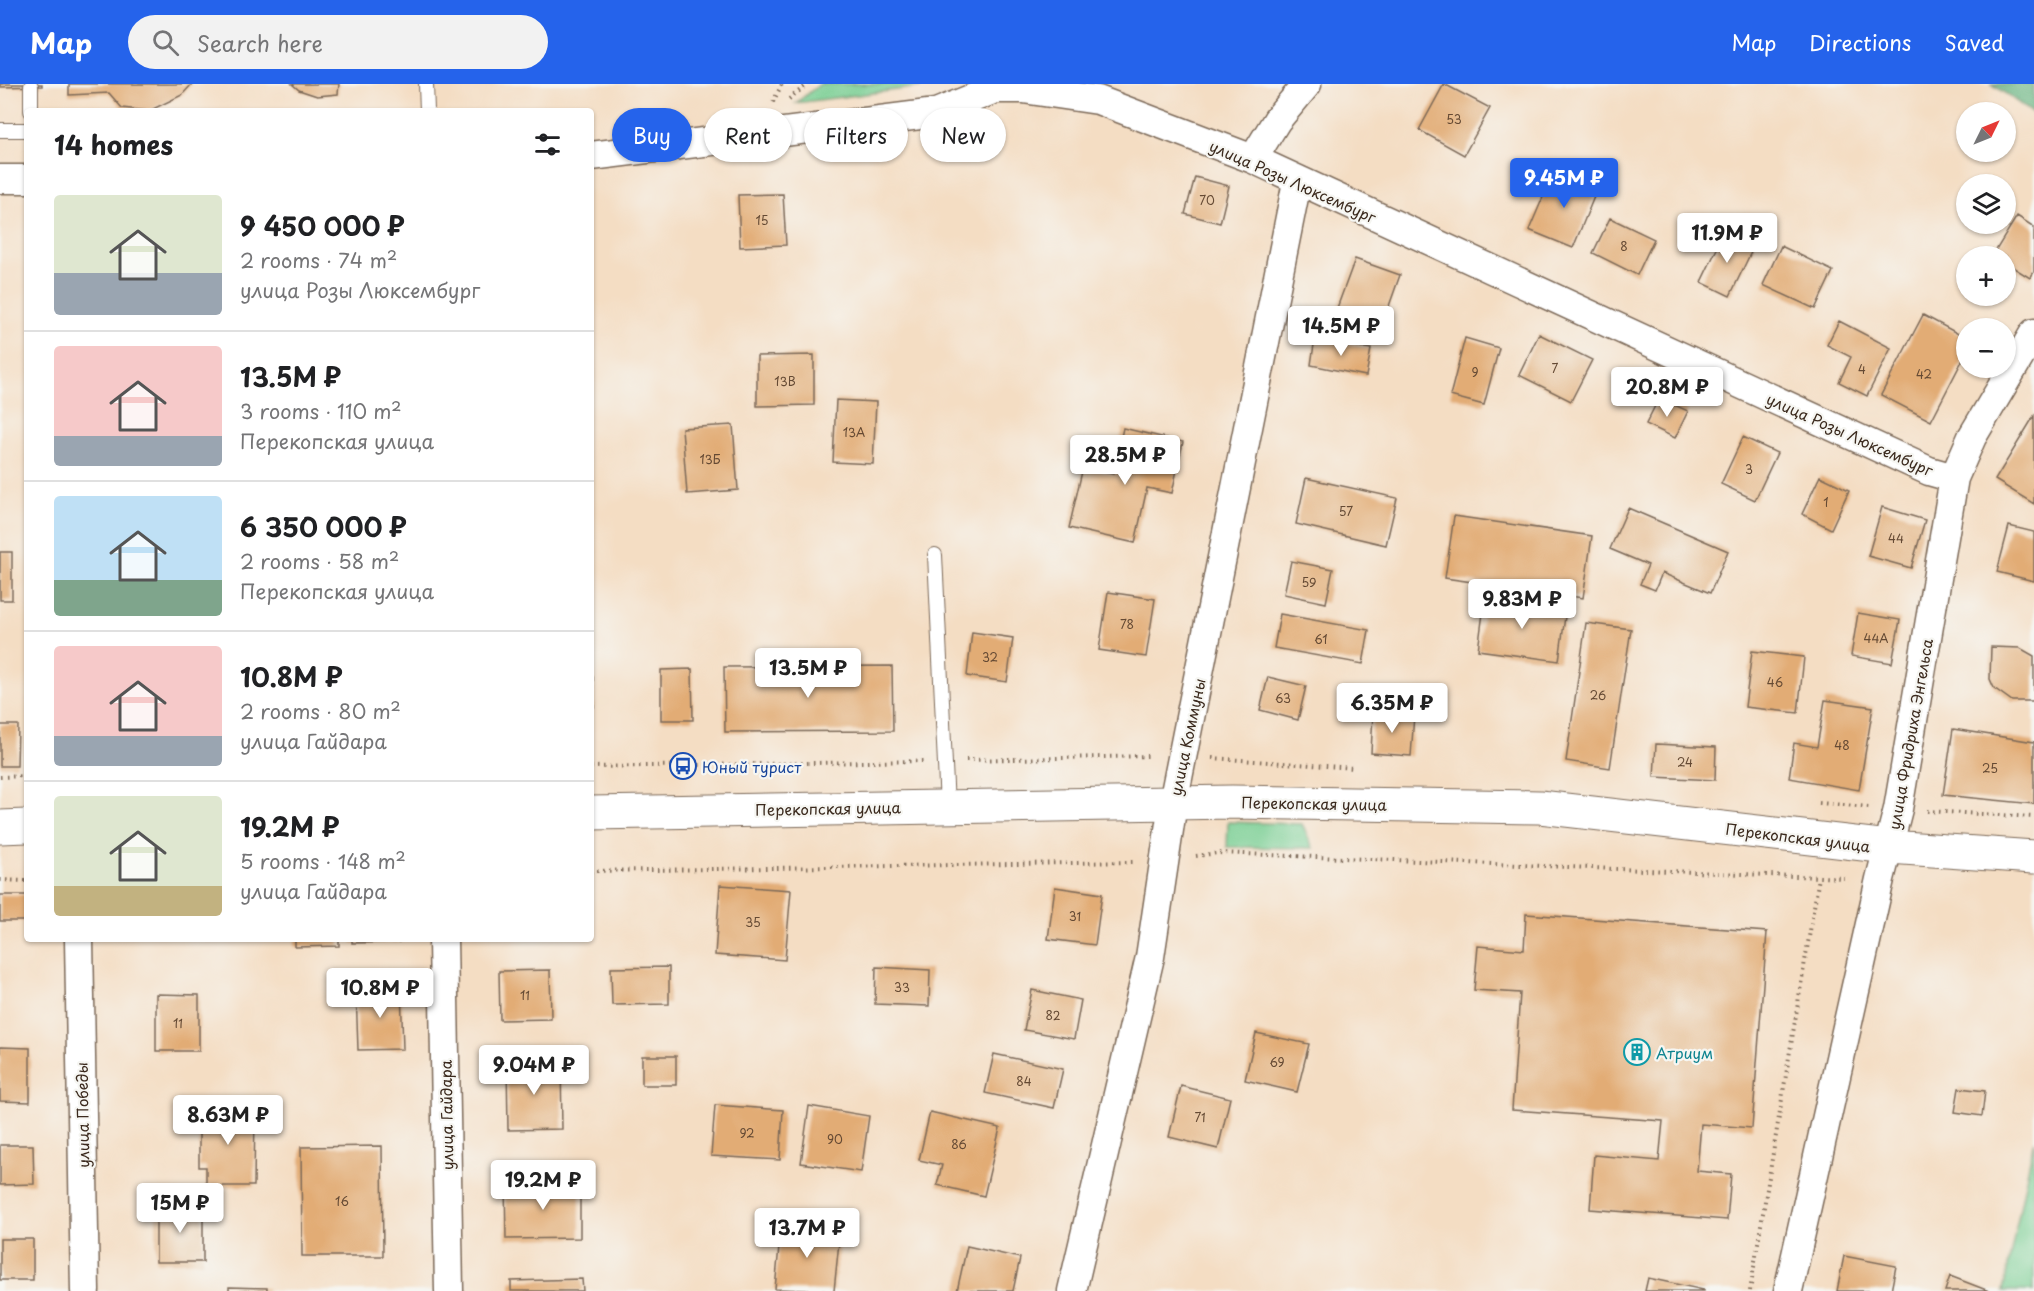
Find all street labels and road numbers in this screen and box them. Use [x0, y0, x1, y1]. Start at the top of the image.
street label: улица Розы Люксембург [1206, 134, 1380, 228]
street label: улица Розы Люксембург [1763, 387, 1937, 481]
street label: улица Фридриха Энгельса [1882, 636, 1938, 831]
street label: улица Коммуны [1163, 676, 1211, 798]
street label: Перекопская улица [1241, 790, 1387, 816]
street label: Перекопская улица [755, 795, 901, 821]
street label: Перекопская улица [1724, 817, 1872, 857]
street label: улица Гайдара [434, 1059, 458, 1170]
street label: улица Победы [70, 1062, 94, 1168]

